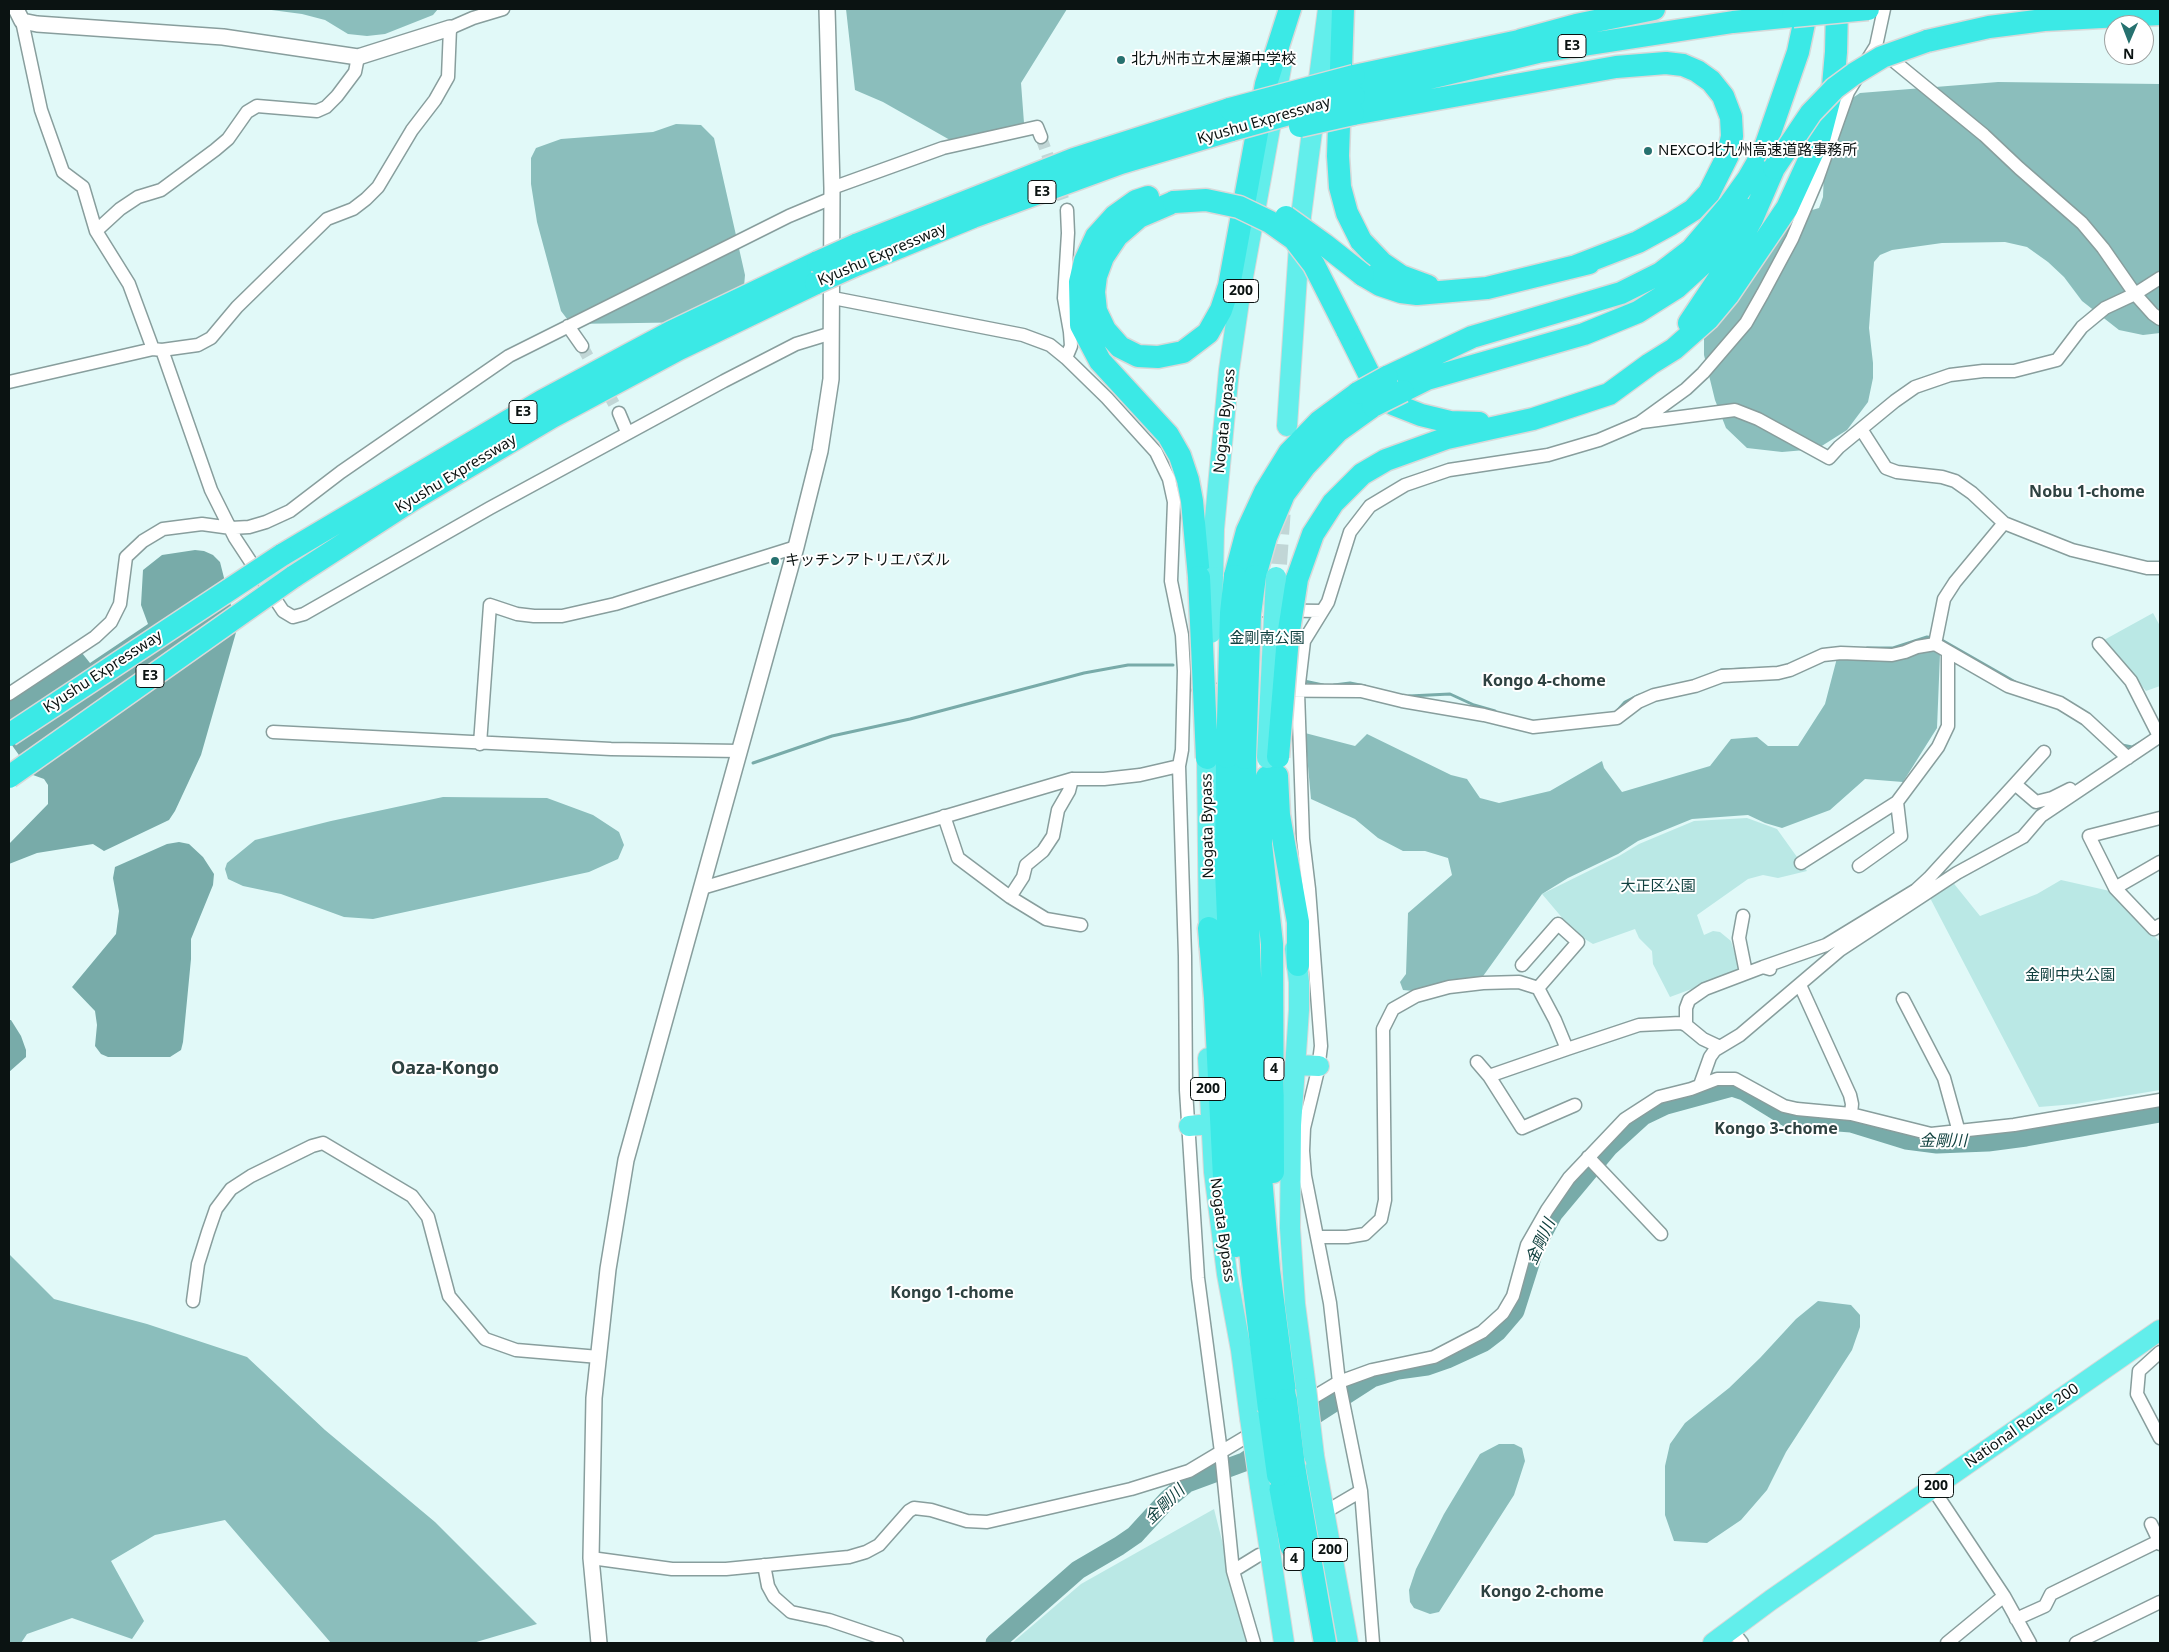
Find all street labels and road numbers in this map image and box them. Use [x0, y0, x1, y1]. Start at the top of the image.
road number: E3 [1558, 34, 1586, 58]
street label: Kyushu Expressway [1195, 93, 1333, 149]
road number: E3 [1028, 180, 1056, 203]
street label: Kyushu Expressway [815, 220, 949, 290]
road number: 200 [1224, 280, 1258, 302]
street label: Nogata Bypass [1211, 368, 1239, 474]
road number: E3 [509, 401, 537, 424]
street label: Kyushu Expressway [392, 431, 520, 517]
street label: Kyushu Expressway [40, 627, 166, 717]
road number: E3 [136, 664, 164, 688]
street label: Nogata Bypass [1198, 773, 1218, 879]
road number: 4 [1264, 1058, 1284, 1080]
road number: 200 [1190, 1078, 1226, 1100]
street label: Nogata Bypass [1206, 1177, 1238, 1283]
street label: National Route 200 [1962, 1380, 2082, 1472]
road number: 200 [1918, 1474, 1954, 1498]
road number: 200 [1312, 1538, 1348, 1562]
road number: 4 [1284, 1548, 1304, 1570]

